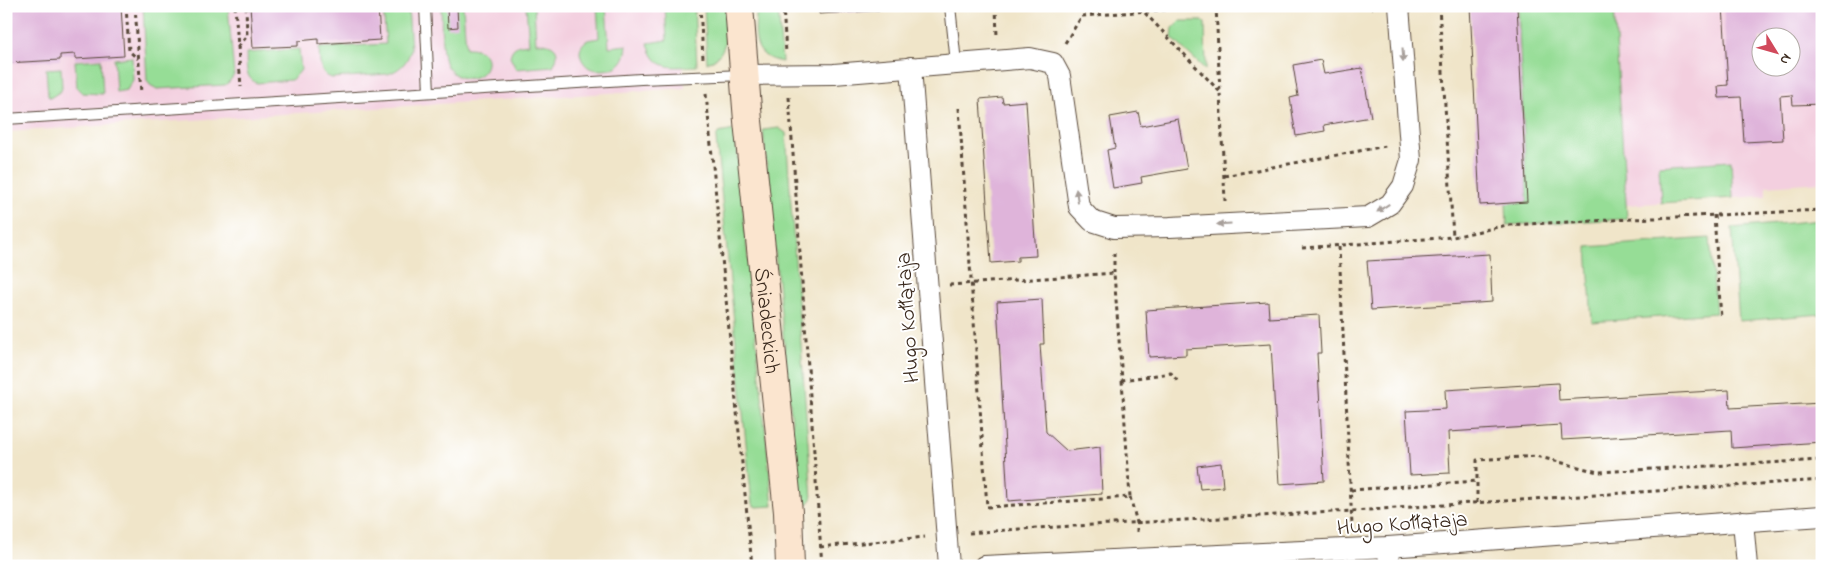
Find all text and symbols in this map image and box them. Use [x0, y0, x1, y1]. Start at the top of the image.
north arrow [1750, 28, 1800, 78]
one-way arrow [1399, 47, 1407, 63]
text: N [1774, 49, 1796, 69]
one-way arrow [1073, 188, 1081, 204]
one-way arrow [1377, 203, 1390, 213]
one-way arrow [1215, 221, 1231, 229]
street label: Hugo Kołłątaja [888, 251, 931, 384]
street label: Śniadeckich [744, 266, 787, 376]
street label: Hugo Kołłątaja [1336, 504, 1469, 547]

